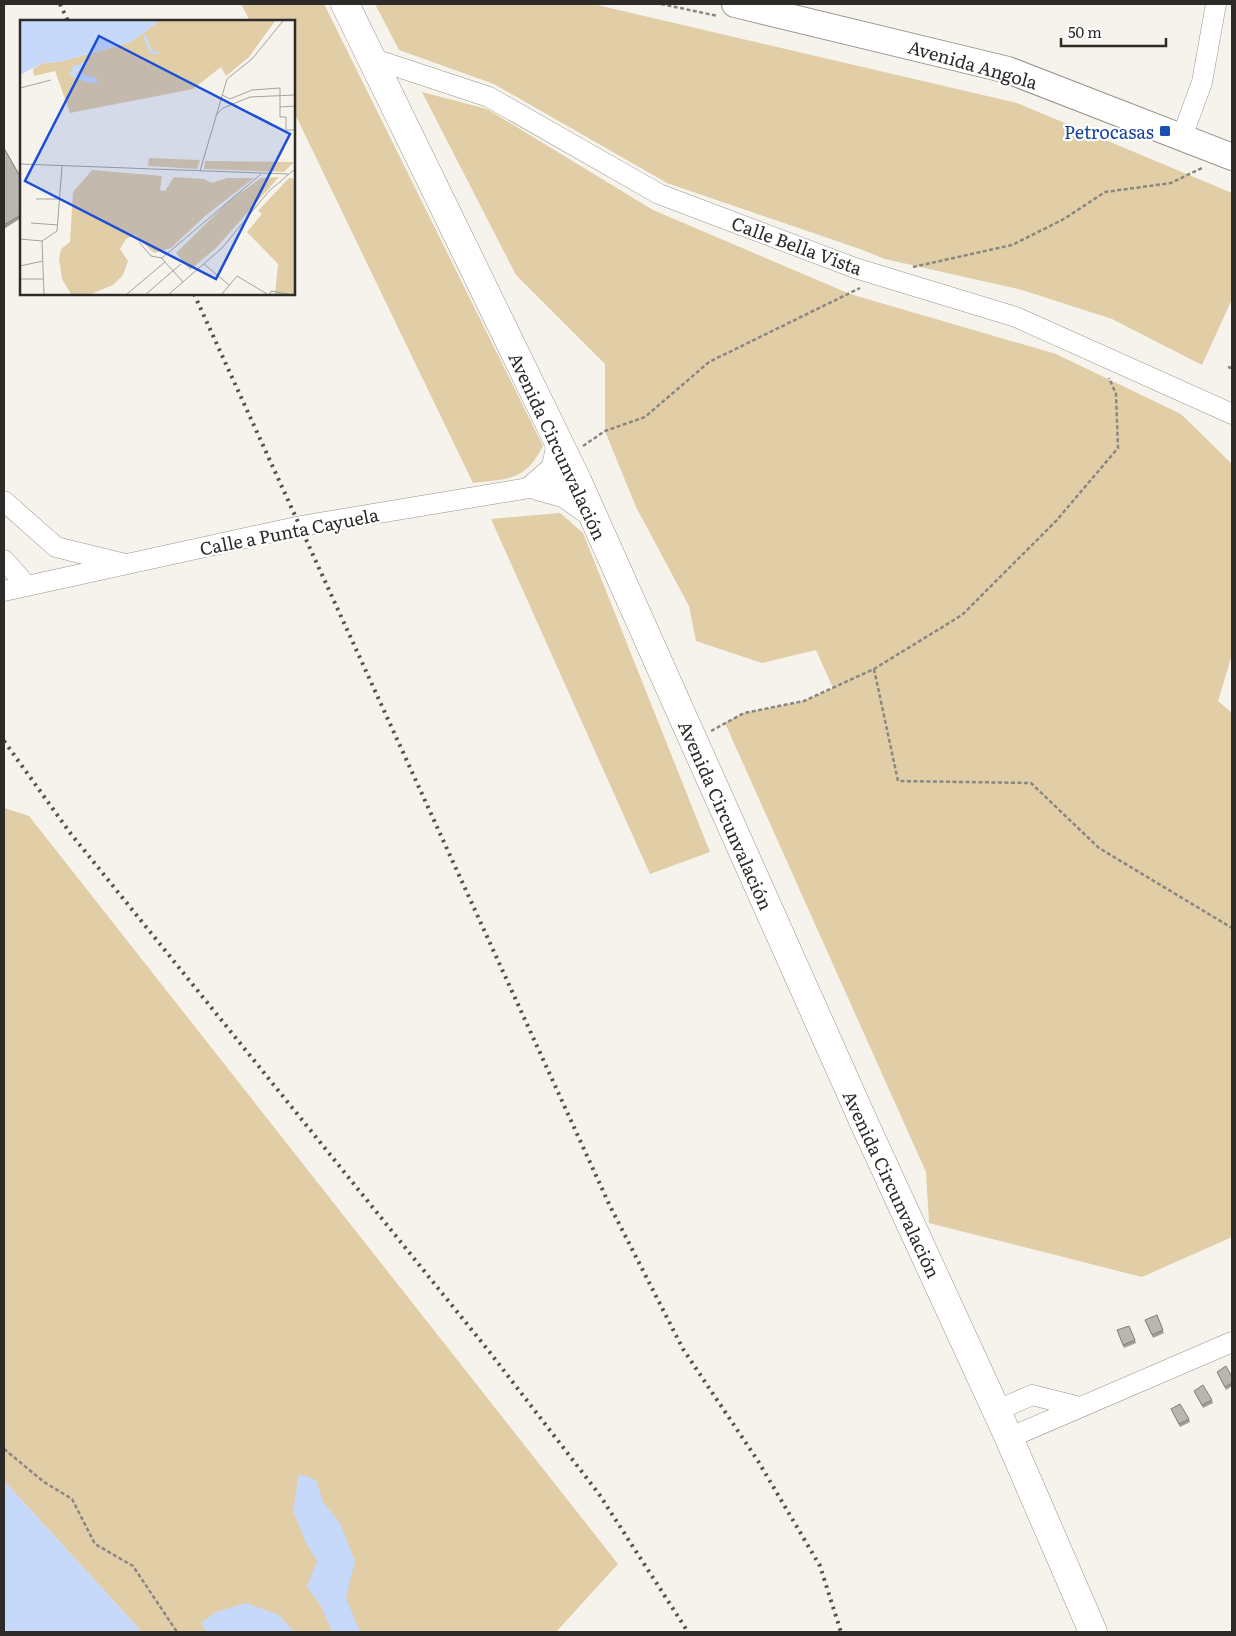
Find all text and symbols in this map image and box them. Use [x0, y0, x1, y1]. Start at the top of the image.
scale bar [1061, 15, 1166, 47]
inset map [20, 20, 295, 295]
text: 50 m [1068, 20, 1102, 43]
street label: Avenida Angola [905, 33, 1041, 95]
place label: Petrocasas [1064, 118, 1154, 145]
marker: Petrocasas [1158, 124, 1172, 138]
street label: Calle Bella Vista [728, 209, 866, 281]
street label: Avenida Circunvalación [503, 348, 614, 545]
street label: Calle a Punta Cayuela [197, 500, 381, 562]
street label: Avenida Circunvalación [672, 716, 780, 914]
street label: Avenida Circunvalación [837, 1086, 948, 1283]

